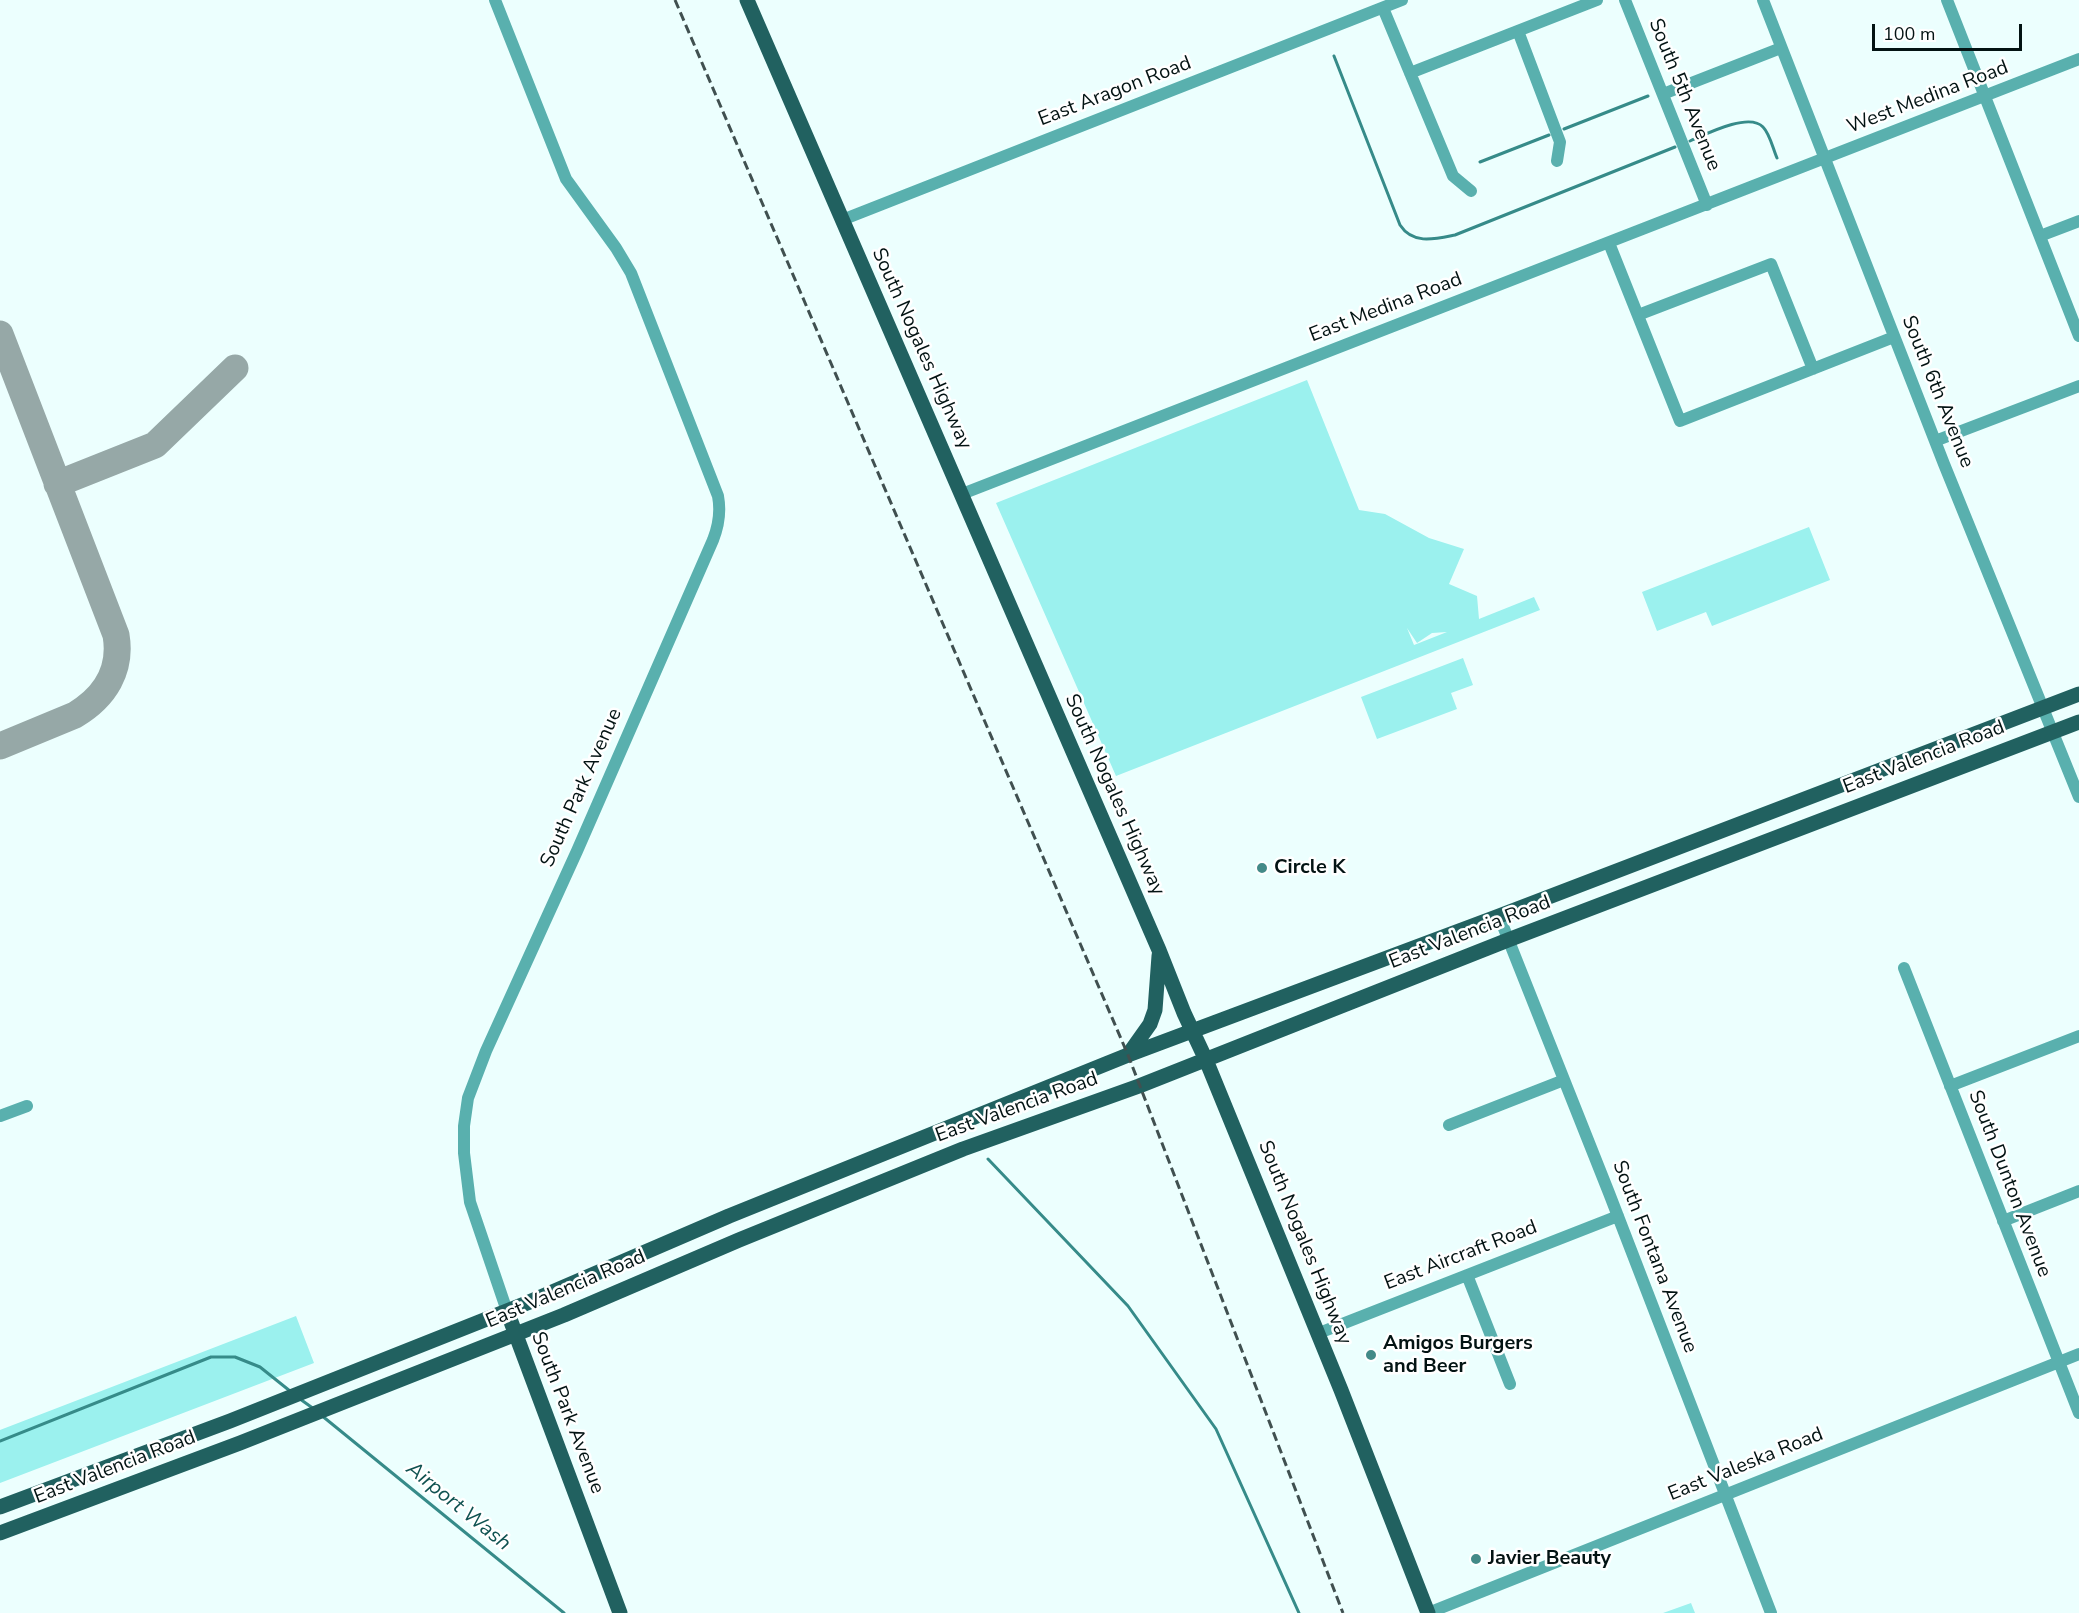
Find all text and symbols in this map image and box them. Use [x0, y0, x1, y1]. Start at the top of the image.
scale bar [1875, 12, 2025, 50]
street label: South 5th Avenue [1643, 16, 1725, 174]
text: 100 m [1883, 22, 1935, 46]
street label: East Aragon Road [1035, 52, 1195, 132]
street label: West Medina Road [1844, 56, 2012, 140]
street label: South Nogales Highway [866, 245, 976, 453]
street label: East Medina Road [1306, 268, 1466, 348]
street label: South 6th Avenue [1896, 313, 1978, 471]
street label: South Nogales Highway [1059, 691, 1169, 899]
street label: South Park Avenue [536, 705, 628, 871]
street label: East Valencia Road [1840, 716, 2008, 800]
place label: Circle K [1274, 856, 1346, 880]
marker: Circle K [1255, 861, 1269, 875]
street label: East Valencia Road [1386, 891, 1554, 975]
street label: East Valencia Road [933, 1067, 1101, 1149]
street label: South Dunton Avenue [1962, 1087, 2056, 1281]
street label: South Nogales Highway [1252, 1138, 1356, 1348]
street label: South Fontana Avenue [1606, 1157, 1702, 1357]
street label: East Aircraft Road [1381, 1216, 1541, 1296]
street label: East Valencia Road [483, 1246, 649, 1334]
street label: South Park Avenue [525, 1329, 609, 1497]
place label: Amigos Burgers and Beer [1383, 1332, 1533, 1379]
marker: Amigos Burgers and Beer [1364, 1348, 1378, 1362]
street label: East Valeska Road [1665, 1423, 1827, 1507]
street label: East Valencia Road [31, 1426, 199, 1510]
water label: Airport Wash [401, 1457, 515, 1557]
place label: Javier Beauty [1488, 1547, 1611, 1571]
marker: Javier Beauty [1469, 1552, 1483, 1566]

